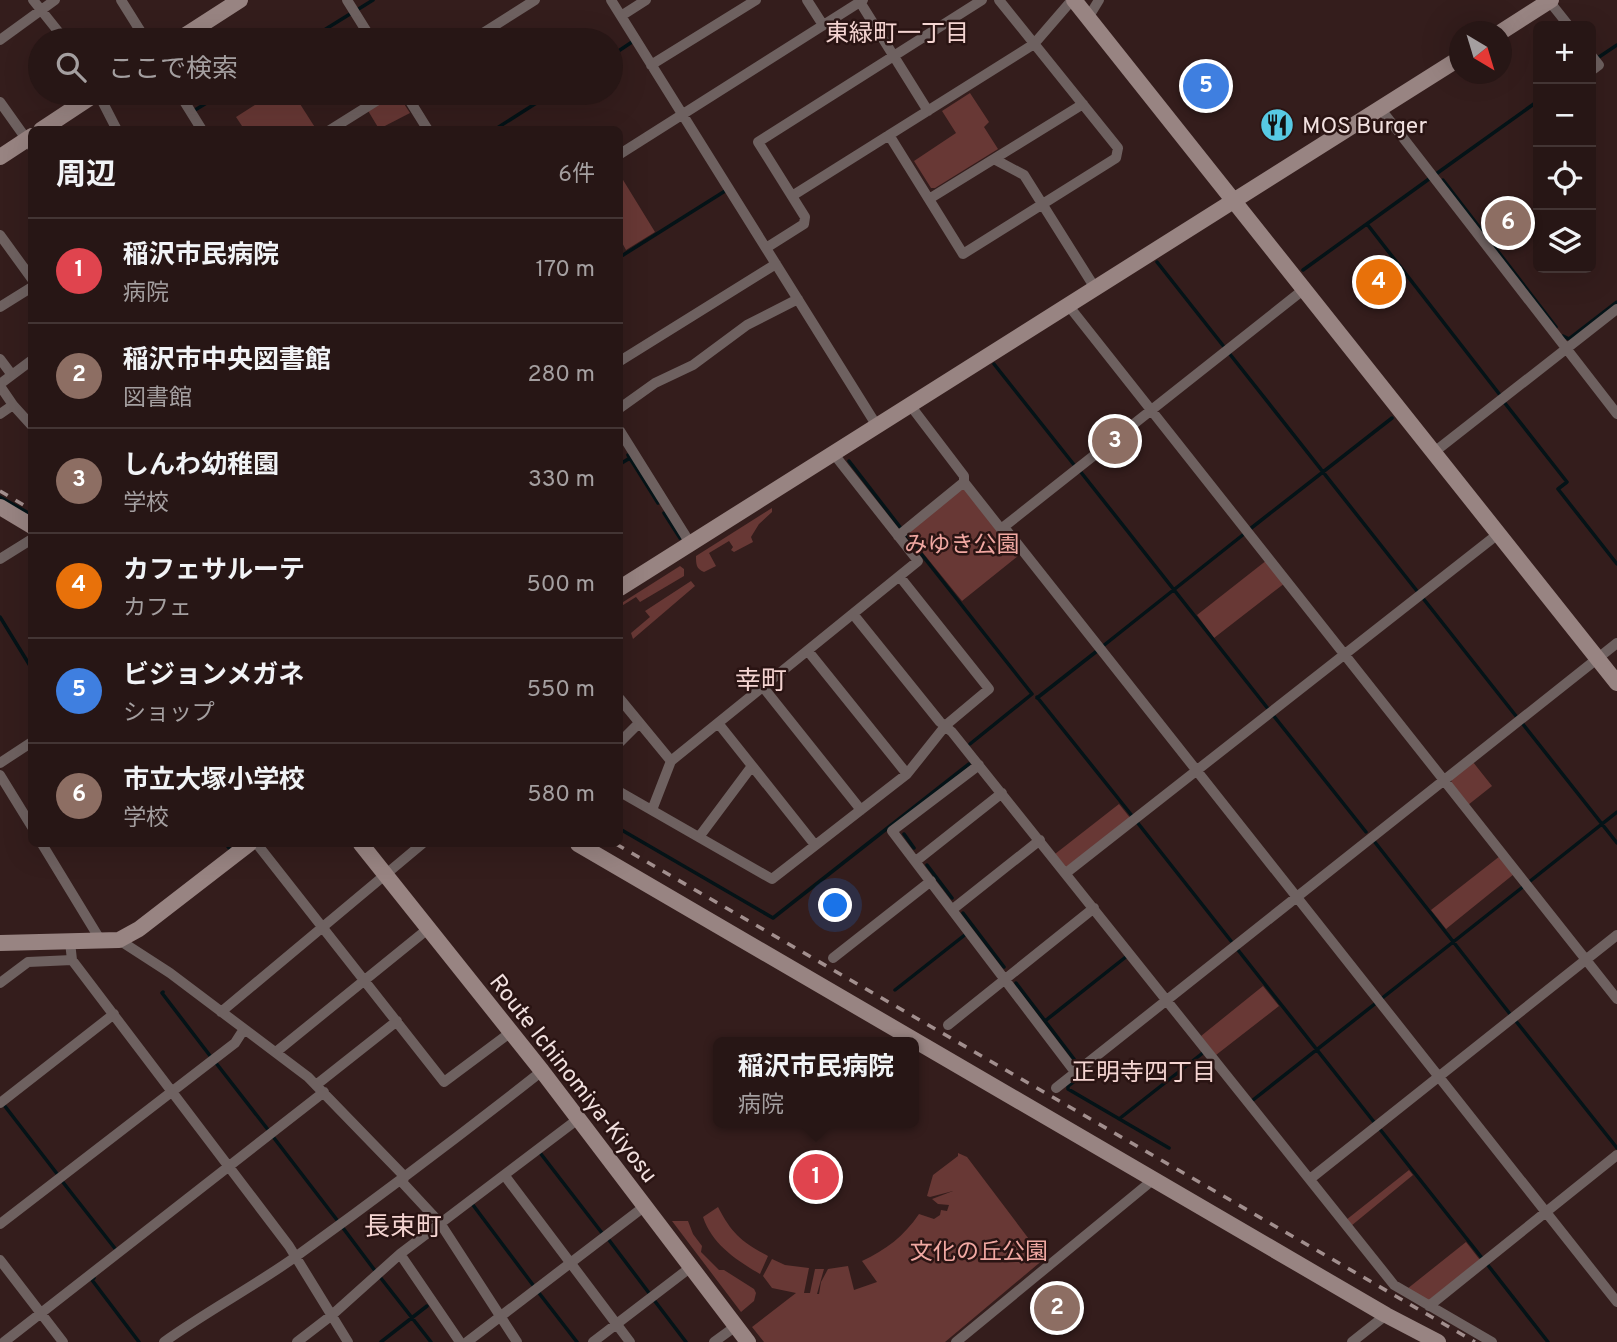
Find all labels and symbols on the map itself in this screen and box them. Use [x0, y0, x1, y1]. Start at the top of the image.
district label: 東緑町一丁目 [825, 20, 969, 50]
north arrow [1449, 21, 1512, 84]
pin: 5 [1183, 60, 1229, 112]
restaurant icon: MOS Burger [1258, 106, 1296, 144]
place label: MOS Burger [1302, 113, 1427, 142]
pin: 6 [1485, 197, 1531, 249]
pin: 4 [1356, 256, 1402, 308]
pin: 3 [1092, 415, 1138, 467]
park label: みゆき公園 [905, 532, 1020, 561]
district label: 幸町 [735, 666, 787, 699]
your location [818, 888, 852, 922]
street label: Route Ichinomiya-Kiyosu [482, 969, 663, 1190]
district label: 正明寺四丁目 [1072, 1059, 1216, 1089]
pin: 1 [793, 1151, 839, 1203]
district label: 長束町 [364, 1212, 442, 1245]
park label: 文化の丘公園 [910, 1239, 1048, 1268]
pin: 2 [1034, 1282, 1080, 1334]

